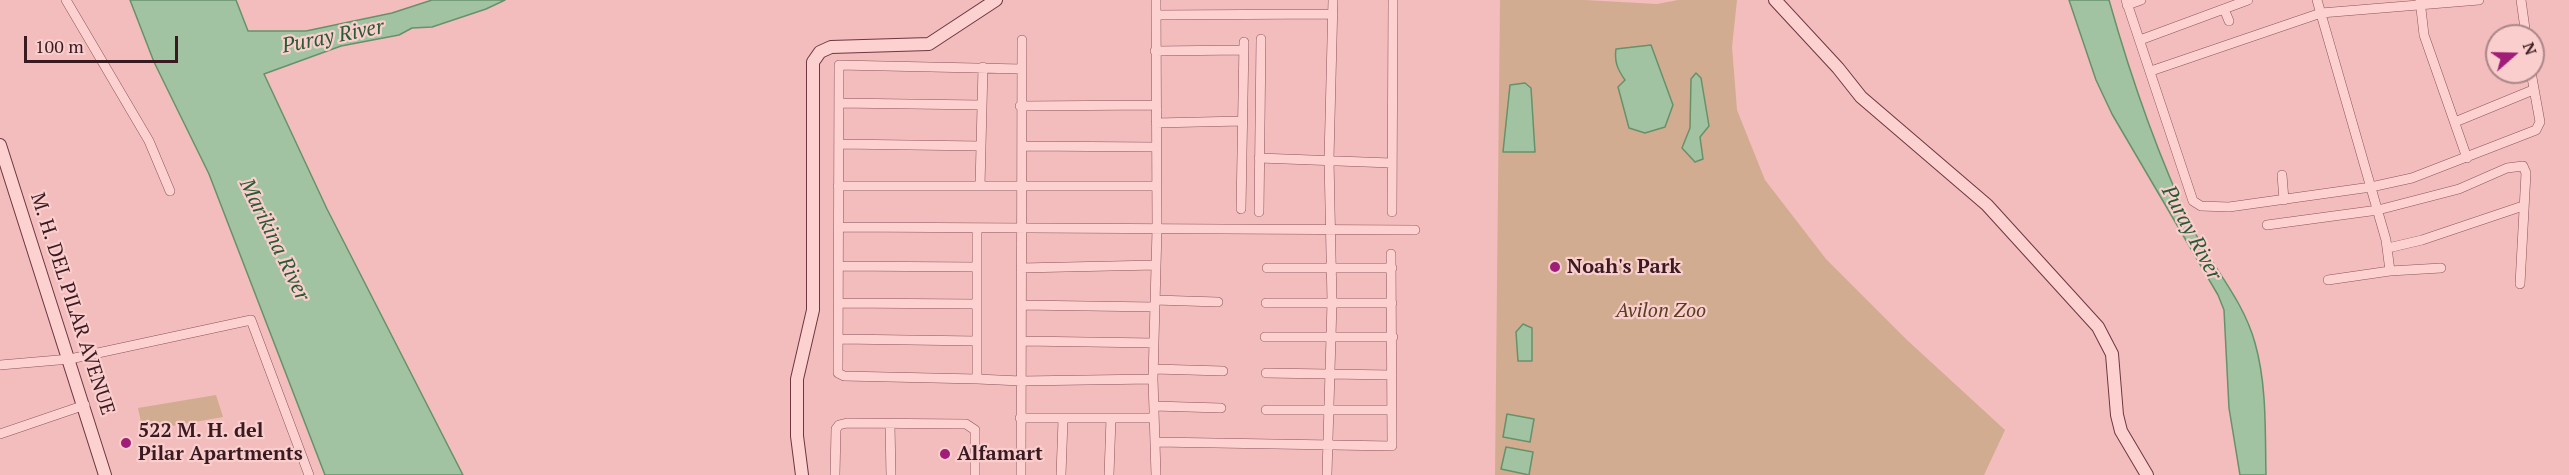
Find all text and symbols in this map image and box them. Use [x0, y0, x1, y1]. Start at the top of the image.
water label: Puray River [280, 15, 386, 59]
scale bar [27, 24, 182, 62]
north arrow [2485, 24, 2545, 84]
text: 100 m [35, 34, 84, 58]
text: N [2518, 39, 2542, 58]
water label: Marikina River [234, 175, 314, 305]
water label: Puray River [2156, 181, 2226, 285]
street label: M. H. DEL PILAR AVENUE [25, 190, 119, 418]
place label: Noah's Park [1567, 255, 1681, 279]
marker: Noah's Park [1548, 260, 1562, 274]
park label: Avilon Zoo [1616, 299, 1706, 323]
place label: 522 M. H. del Pilar Apartments [138, 419, 303, 466]
marker: 522 M. H. del Pilar Apartments [119, 436, 133, 450]
place label: Alfamart [957, 442, 1043, 466]
marker: Alfamart [938, 447, 952, 461]

